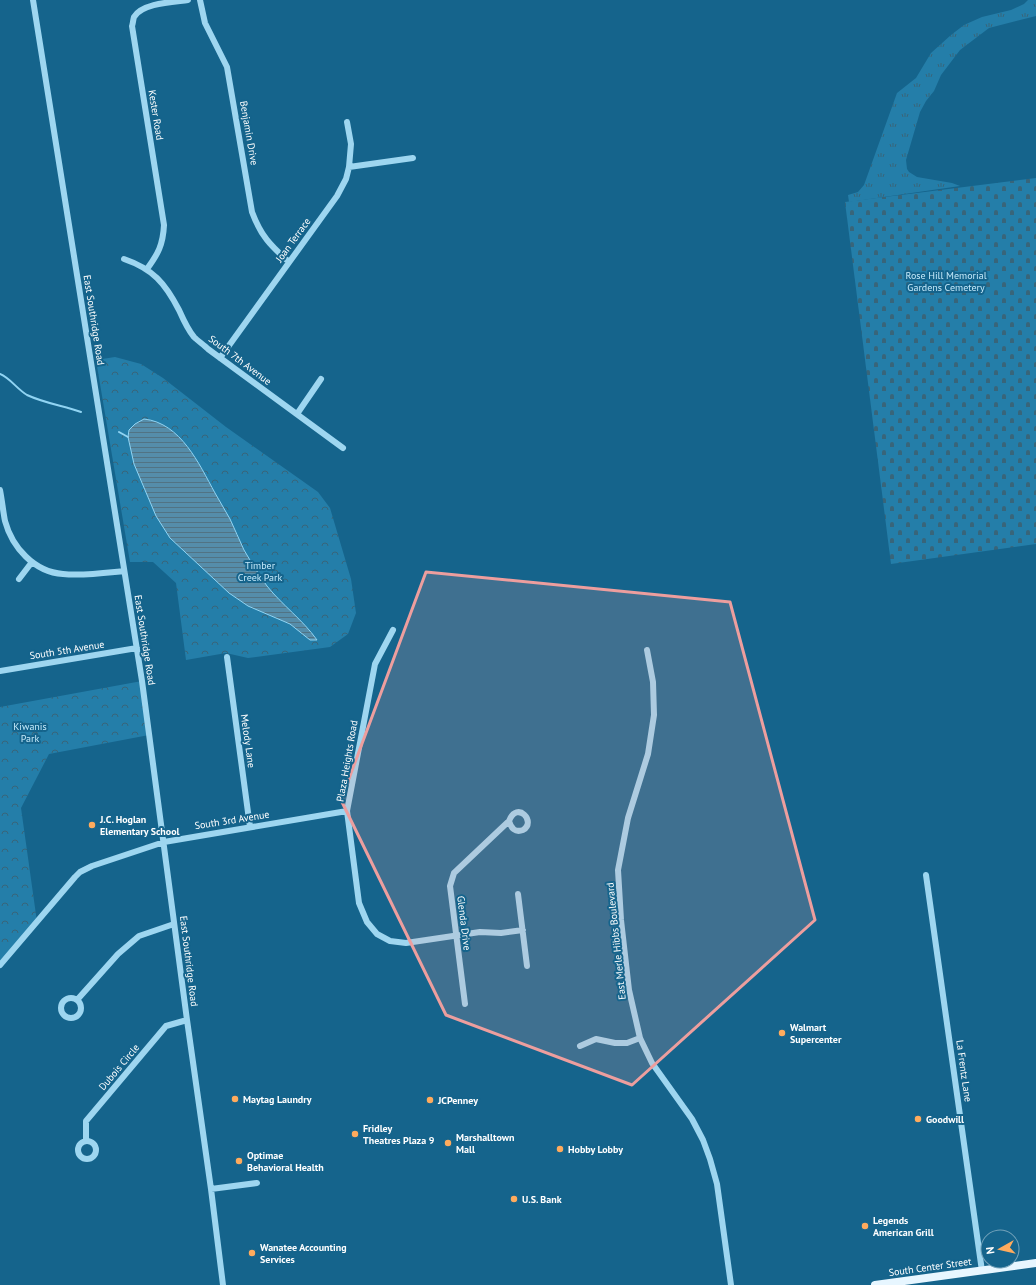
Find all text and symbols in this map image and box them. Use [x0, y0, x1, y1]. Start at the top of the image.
street label: Kester Road [146, 89, 166, 141]
street label: Benjamin Drive [237, 100, 261, 166]
street label: Joan Terrace [272, 215, 313, 265]
park label: Rose Hill Memorial Gardens Cemetery [905, 269, 987, 294]
street label: East Southridge Road [80, 274, 108, 366]
street label: South 7th Avenue [206, 332, 274, 388]
park label: Timber Creek Park [238, 559, 282, 584]
street label: East Southridge Road [131, 594, 159, 686]
street label: South 5th Avenue [29, 638, 105, 662]
street label: Melody Lane [238, 713, 258, 769]
street label: Plaza Heights Road [333, 719, 361, 803]
park label: Kiwanis Park [13, 720, 47, 745]
street label: South 3rd Avenue [194, 808, 270, 832]
place label: J.C. Hoglan Elementary School [99, 813, 180, 838]
marker: J.C. Hoglan Elementary School [87, 820, 97, 830]
street label: East Merle Hibbs Boulevard [603, 882, 629, 1000]
street label: Glenda Drive [454, 895, 474, 951]
street label: East Southridge Road [177, 915, 201, 1007]
place label: Walmart Supercenter [790, 1021, 842, 1046]
marker: Walmart Supercenter [777, 1028, 787, 1038]
street label: La Frentz Lane [953, 1039, 975, 1103]
street label: Dubois Circle [96, 1041, 142, 1093]
place label: Maytag Laundry [243, 1093, 312, 1106]
marker: Maytag Laundry [230, 1094, 240, 1104]
place label: JCPenney [437, 1094, 478, 1107]
marker: JCPenney [425, 1095, 435, 1105]
place label: Goodwill [926, 1113, 964, 1126]
marker: Goodwill [913, 1114, 923, 1124]
place label: Fridley Theatres Plaza 9 [363, 1122, 435, 1147]
marker: Fridley Theatres Plaza 9 [350, 1129, 360, 1139]
place label: Marshalltown Mall [456, 1131, 514, 1156]
marker: Marshalltown Mall [443, 1138, 453, 1148]
place label: Hobby Lobby [568, 1143, 623, 1156]
marker: Hobby Lobby [555, 1144, 565, 1154]
place label: Optimae Behavioral Health [247, 1149, 324, 1174]
marker: Optimae Behavioral Health [234, 1156, 244, 1166]
place label: U.S. Bank [522, 1193, 562, 1206]
marker: U.S. Bank [509, 1194, 519, 1204]
place label: Legends American Grill [873, 1214, 934, 1239]
marker: Legends American Grill [860, 1221, 870, 1231]
north arrow [980, 1229, 1020, 1269]
place label: Wanatee Accounting Services [260, 1241, 347, 1266]
text: N [983, 1246, 998, 1255]
marker: Wanatee Accounting Services [247, 1248, 257, 1258]
street label: South Center Street [888, 1255, 973, 1279]

